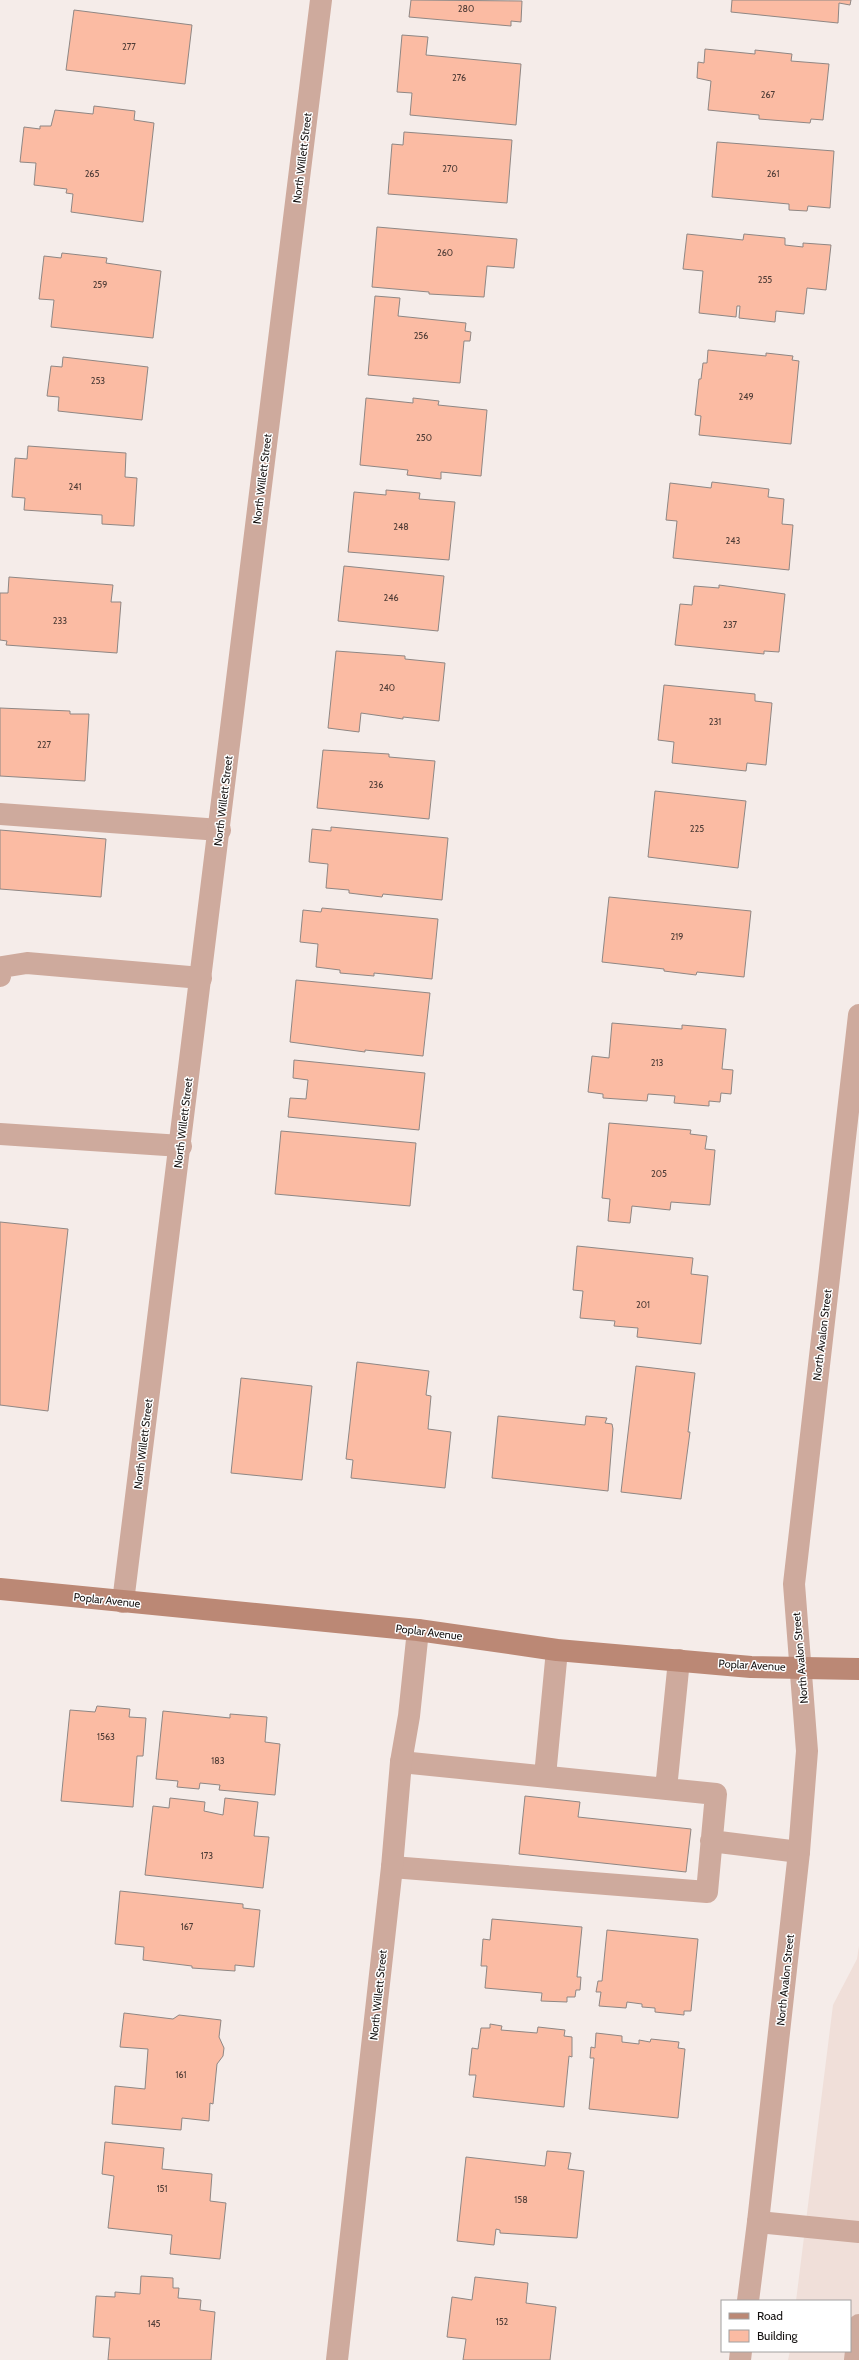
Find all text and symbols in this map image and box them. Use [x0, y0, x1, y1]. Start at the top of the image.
house number: 280 [458, 3, 474, 14]
house number: 277 [122, 41, 136, 52]
house number: 276 [452, 72, 466, 83]
house number: 267 [761, 89, 776, 100]
street label: North Willett Street [290, 112, 315, 204]
house number: 270 [442, 163, 458, 174]
house number: 265 [85, 168, 99, 179]
house number: 261 [767, 168, 779, 179]
house number: 260 [437, 247, 453, 258]
house number: 255 [758, 274, 772, 285]
house number: 259 [93, 279, 107, 290]
house number: 256 [414, 330, 428, 341]
house number: 253 [91, 375, 105, 386]
house number: 249 [738, 391, 754, 402]
house number: 250 [416, 432, 432, 443]
street label: North Willett Street [250, 433, 275, 525]
house number: 241 [69, 481, 81, 492]
house number: 248 [393, 521, 409, 532]
house number: 243 [726, 535, 741, 546]
house number: 246 [383, 592, 399, 603]
house number: 233 [53, 615, 67, 626]
house number: 237 [723, 619, 738, 630]
house number: 240 [379, 682, 395, 693]
house number: 231 [709, 716, 721, 727]
house number: 227 [37, 739, 51, 750]
street label: North Willett Street [211, 755, 236, 847]
house number: 236 [369, 779, 383, 790]
house number: 225 [690, 823, 704, 834]
house number: 219 [671, 931, 683, 942]
house number: 213 [651, 1057, 663, 1068]
street label: North Willett Street [171, 1077, 196, 1169]
house number: 205 [651, 1168, 667, 1179]
street label: North Avalon Street [809, 1288, 835, 1381]
house number: 201 [636, 1299, 650, 1310]
street label: North Willett Street [131, 1398, 156, 1490]
street label: Poplar Avenue [73, 1590, 141, 1611]
street label: North Avalon Street [789, 1611, 811, 1704]
street label: Poplar Avenue [395, 1621, 463, 1643]
street label: Poplar Avenue [718, 1656, 786, 1674]
house number: 1563 [97, 1731, 115, 1742]
house number: 183 [211, 1755, 225, 1766]
house number: 173 [201, 1850, 213, 1861]
house number: 167 [181, 1921, 194, 1932]
street label: North Avalon Street [773, 1933, 797, 2026]
street label: North Willett Street [366, 1949, 390, 2041]
house number: 161 [176, 2069, 187, 2080]
house number: 151 [157, 2183, 167, 2194]
house number: 158 [514, 2194, 528, 2205]
legend [721, 2300, 851, 2352]
text: Road [757, 2308, 783, 2323]
house number: 152 [496, 2316, 509, 2327]
house number: 145 [147, 2318, 161, 2329]
text: Building [757, 2328, 799, 2343]

